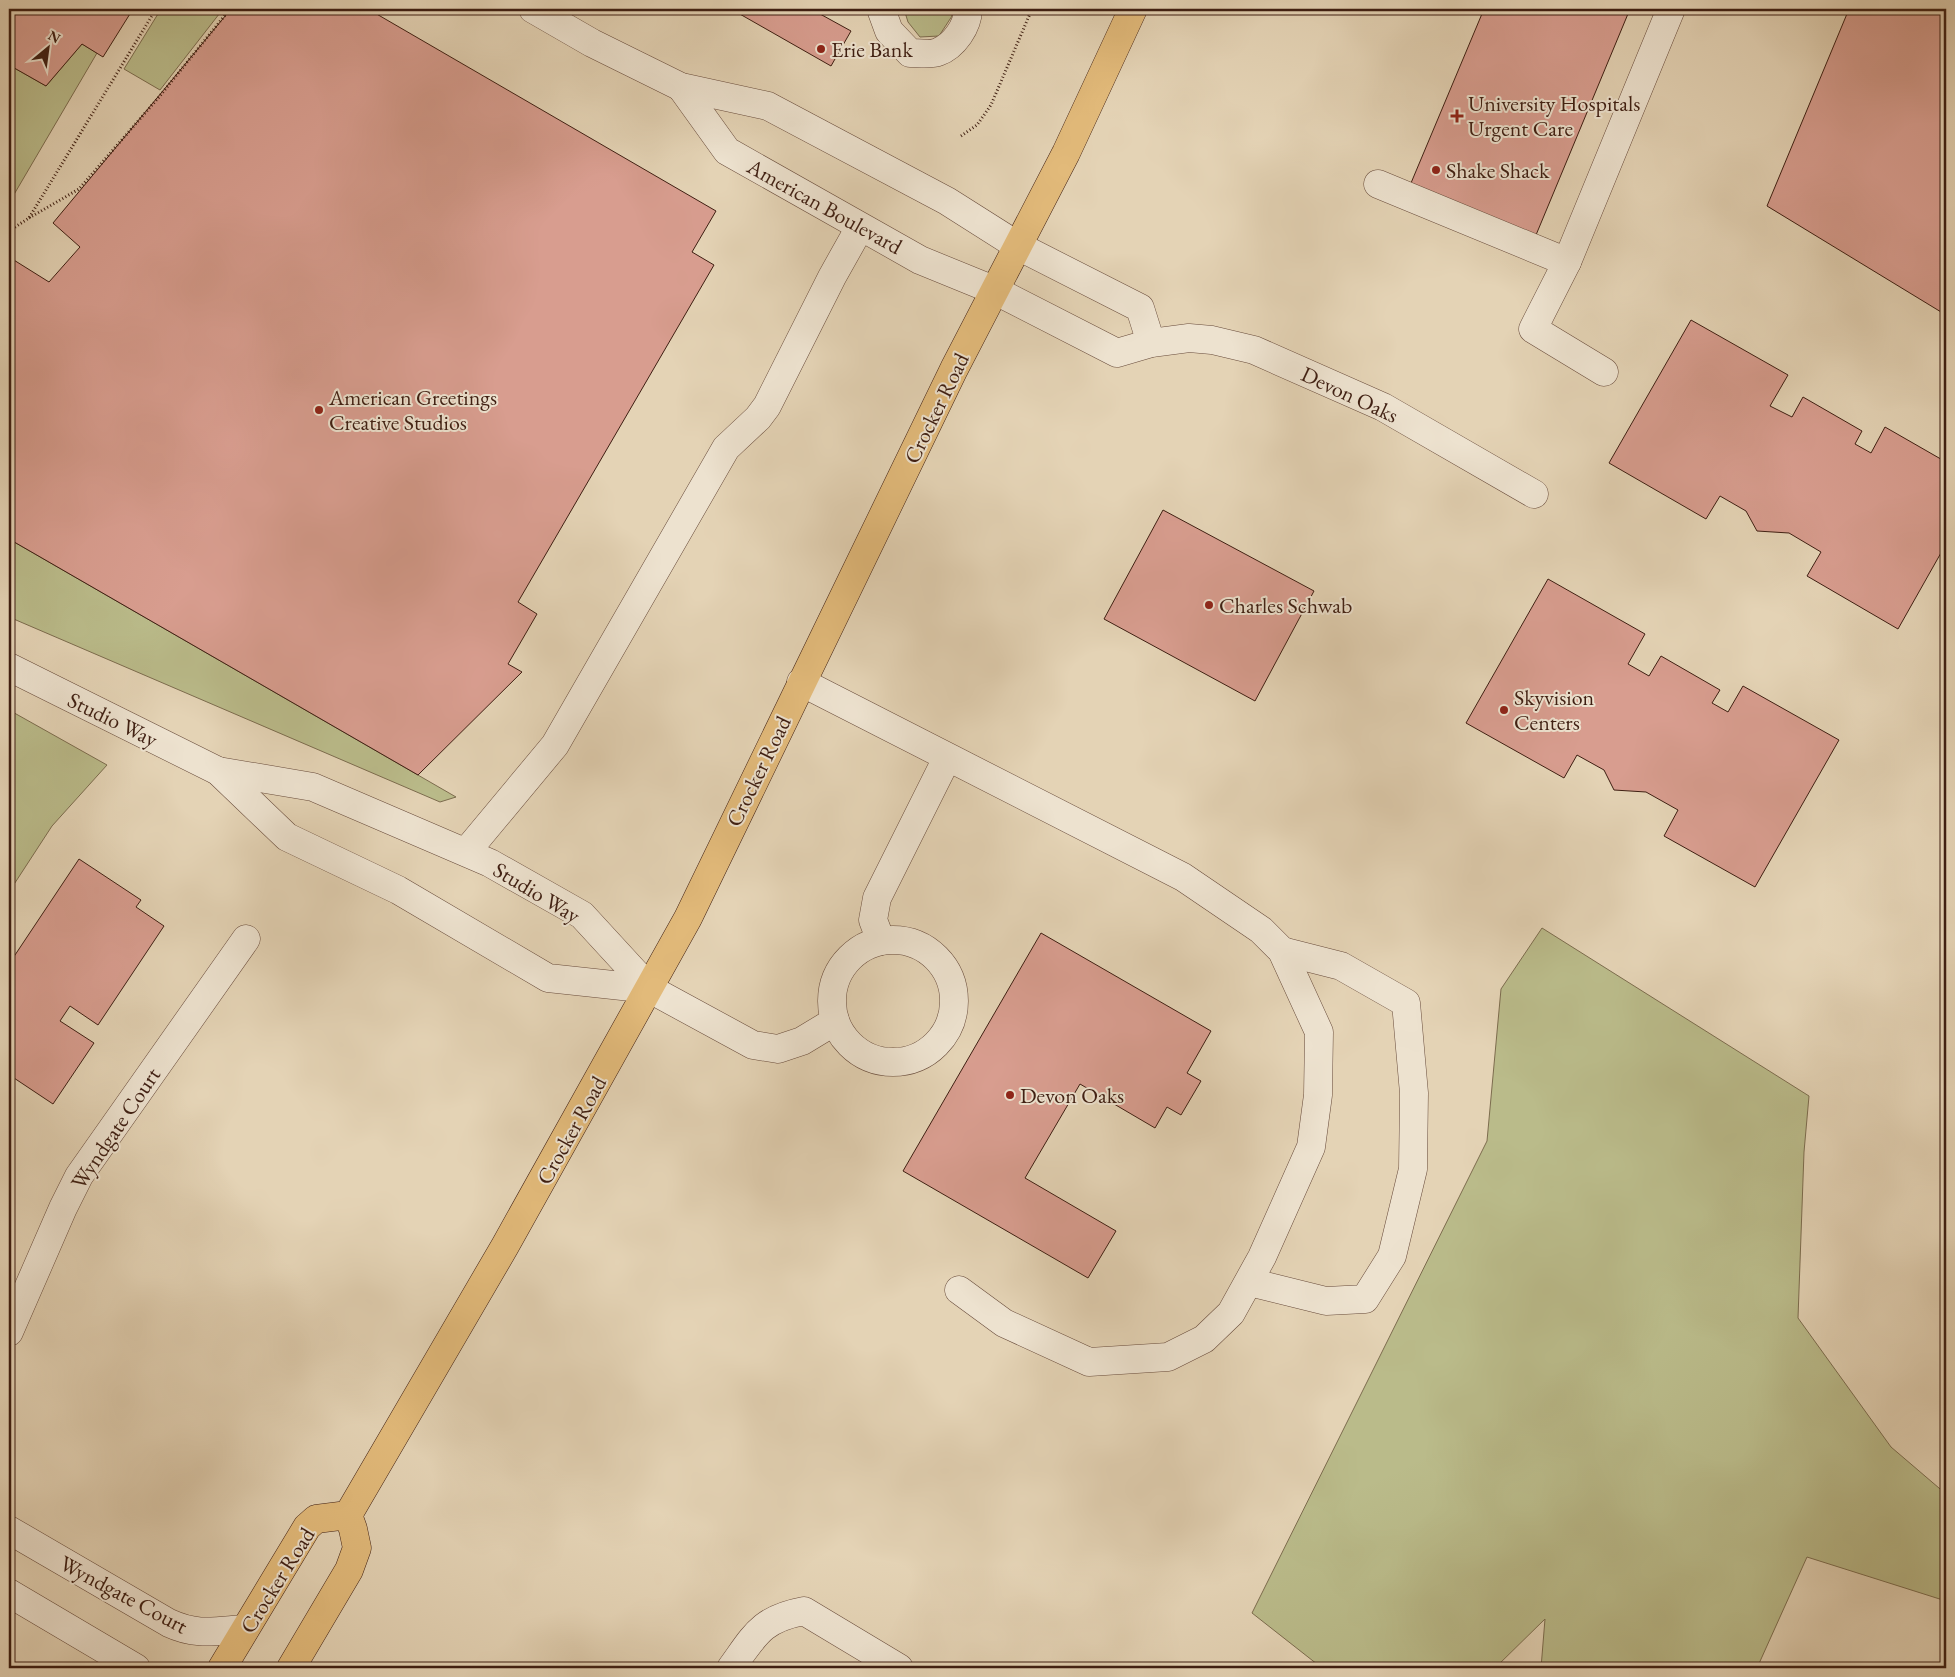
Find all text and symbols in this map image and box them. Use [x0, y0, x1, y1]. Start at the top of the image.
north arrow [22, 22, 72, 72]
text: N [45, 26, 64, 48]
place label: Erie Bank [831, 35, 913, 64]
marker: Erie Bank [815, 43, 827, 55]
place label: University Hospitals Urgent Care [1468, 89, 1640, 143]
marker: University Hospitals Urgent Care [1450, 109, 1464, 123]
street label: American Boulevard [741, 151, 908, 261]
place label: Shake Shack [1446, 156, 1550, 185]
marker: Shake Shack [1430, 164, 1442, 176]
street label: Crocker Road [897, 347, 976, 468]
street label: Devon Oaks [1296, 359, 1403, 430]
place label: American Greetings Creative Studios [328, 383, 497, 437]
marker: American Greetings Creative Studios [313, 404, 325, 416]
place label: Charles Schwab [1219, 591, 1352, 620]
marker: Charles Schwab [1203, 599, 1215, 611]
place label: Skyvision Centers [1514, 683, 1595, 737]
street label: Studio Way [63, 685, 163, 754]
marker: Skyvision Centers [1498, 704, 1510, 716]
street label: Crocker Road [719, 710, 798, 831]
street label: Studio Way [488, 855, 586, 930]
street label: Wyndgate Court [64, 1062, 167, 1195]
street label: Crocker Road [530, 1070, 614, 1190]
place label: Devon Oaks [1020, 1081, 1124, 1110]
marker: Devon Oaks [1004, 1089, 1016, 1101]
street label: Crocker Road [233, 1521, 322, 1639]
street label: Wyndgate Court [55, 1549, 193, 1640]

